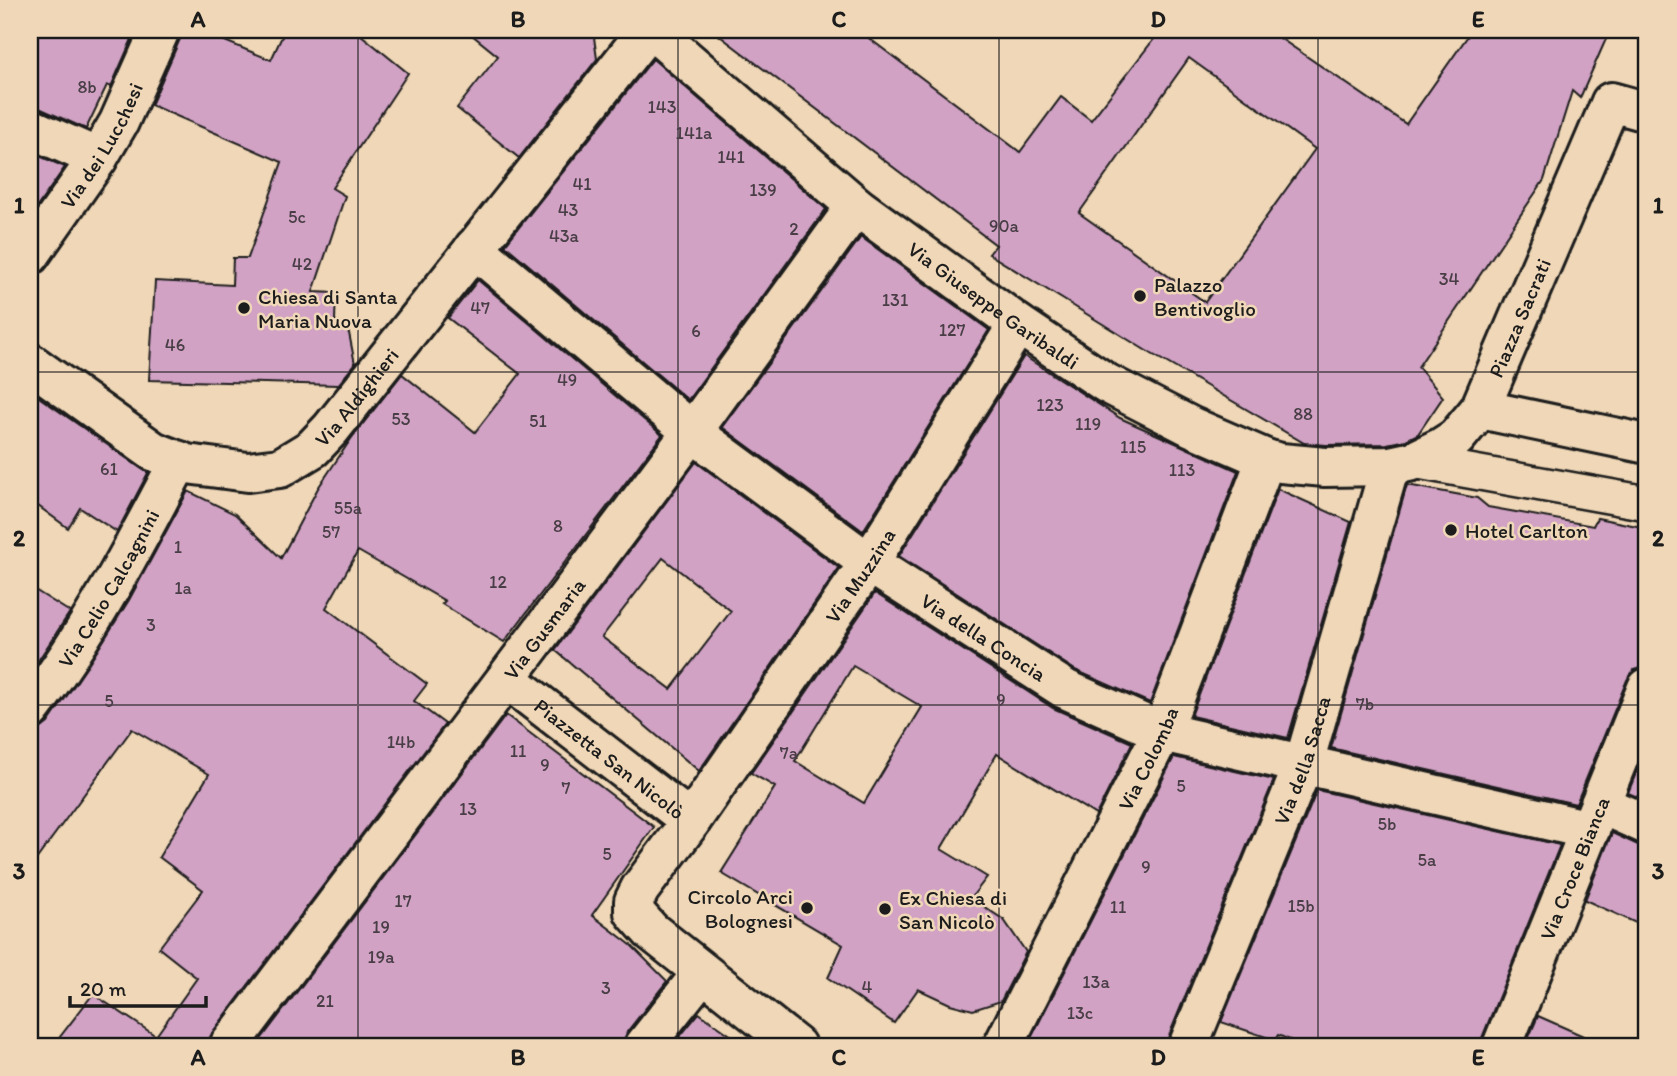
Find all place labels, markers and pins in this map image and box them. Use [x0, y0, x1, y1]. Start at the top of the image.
place label: Palazzo Bentivoglio [1154, 272, 1256, 321]
place label: Chiesa di Santa Maria Nuova [258, 284, 397, 333]
marker: Palazzo Bentivoglio [1132, 288, 1148, 304]
marker: Chiesa di Santa Maria Nuova [236, 300, 252, 316]
place label: Hotel Carlton [1465, 518, 1588, 543]
marker: Hotel Carlton [1443, 522, 1459, 538]
place label: Circolo Arci Bolognesi [688, 884, 793, 933]
place label: Ex Chiesa di San Nicolò [899, 885, 1007, 934]
marker: Circolo Arci Bolognesi [799, 900, 815, 916]
marker: Ex Chiesa di San Nicolò [877, 901, 893, 917]

